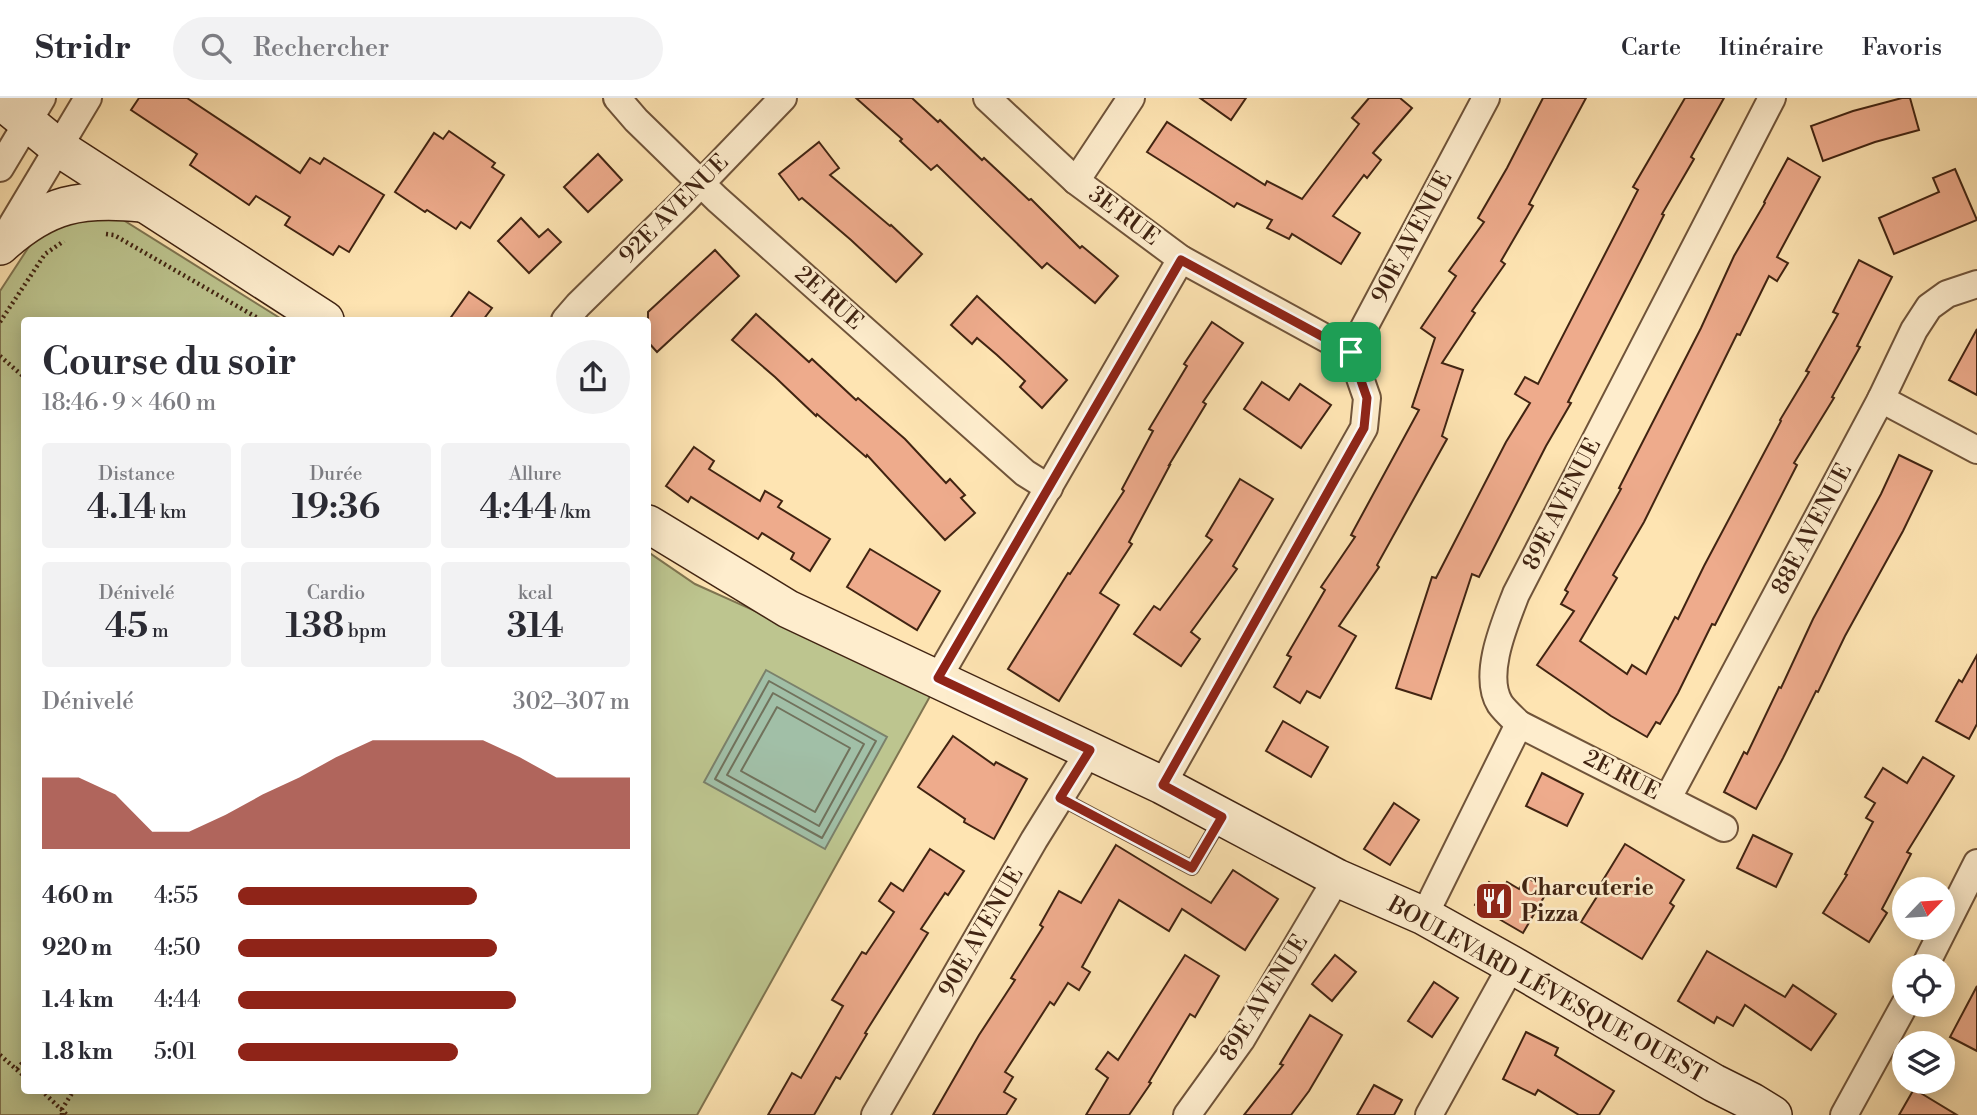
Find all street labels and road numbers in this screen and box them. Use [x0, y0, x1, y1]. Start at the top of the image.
street label: 92E AVENUE [613, 148, 735, 270]
street label: 90E AVENUE [1366, 166, 1458, 308]
street label: 3E RUE [1083, 180, 1165, 252]
street label: 2E RUE [789, 260, 869, 336]
street label: 89E AVENUE [1517, 433, 1607, 575]
street label: 88E AVENUE [1766, 459, 1858, 599]
street label: 2E RUE [1579, 744, 1665, 806]
street label: 90E AVENUE [933, 862, 1029, 1002]
street label: BOULEVARD LÉVESQUE OUEST [1382, 888, 1712, 1089]
street label: 89E AVENUE [1214, 929, 1314, 1067]

